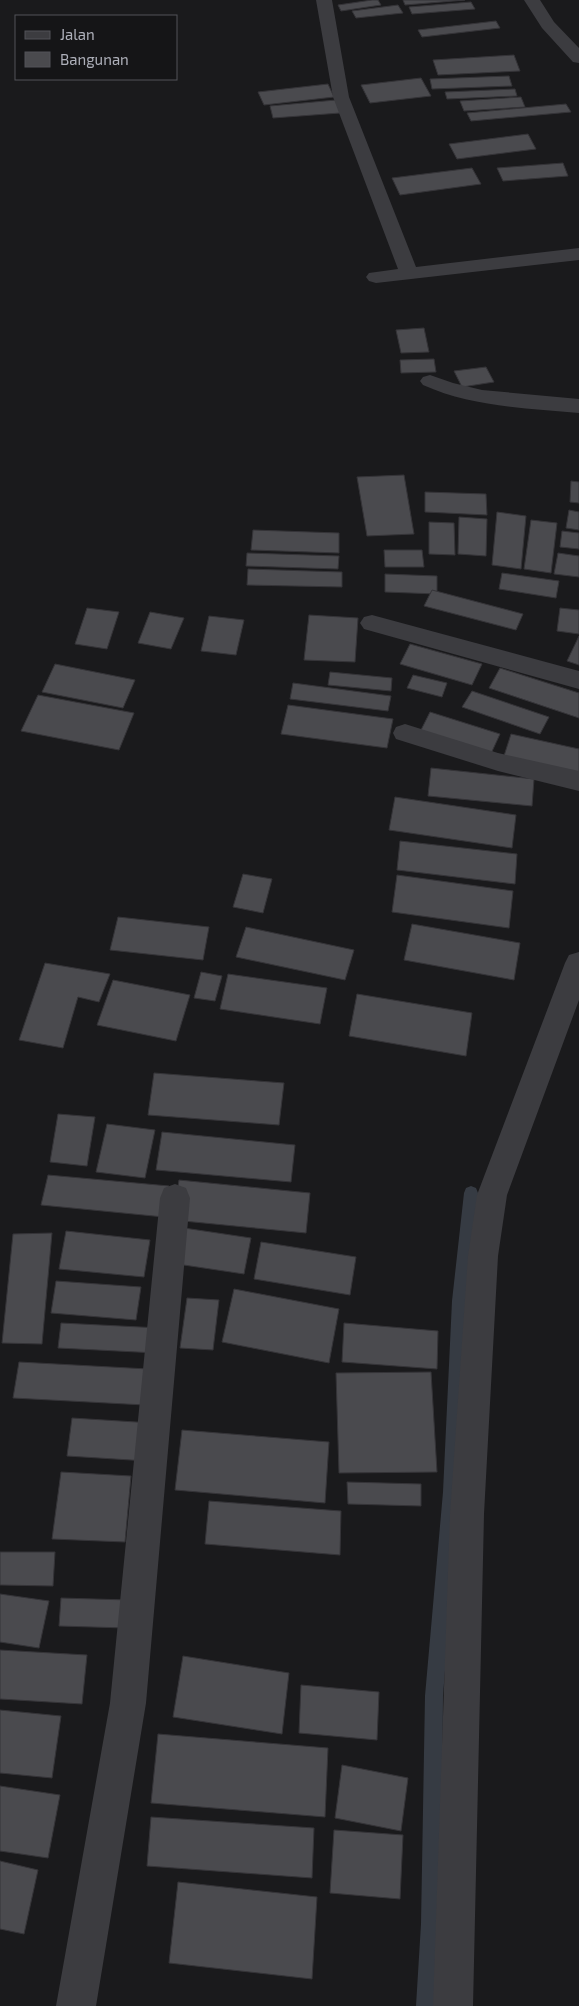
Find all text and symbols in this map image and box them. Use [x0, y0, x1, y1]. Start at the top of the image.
legend [15, 15, 178, 80]
text: Jalan [60, 25, 95, 43]
text: Bangunan [60, 50, 129, 68]

